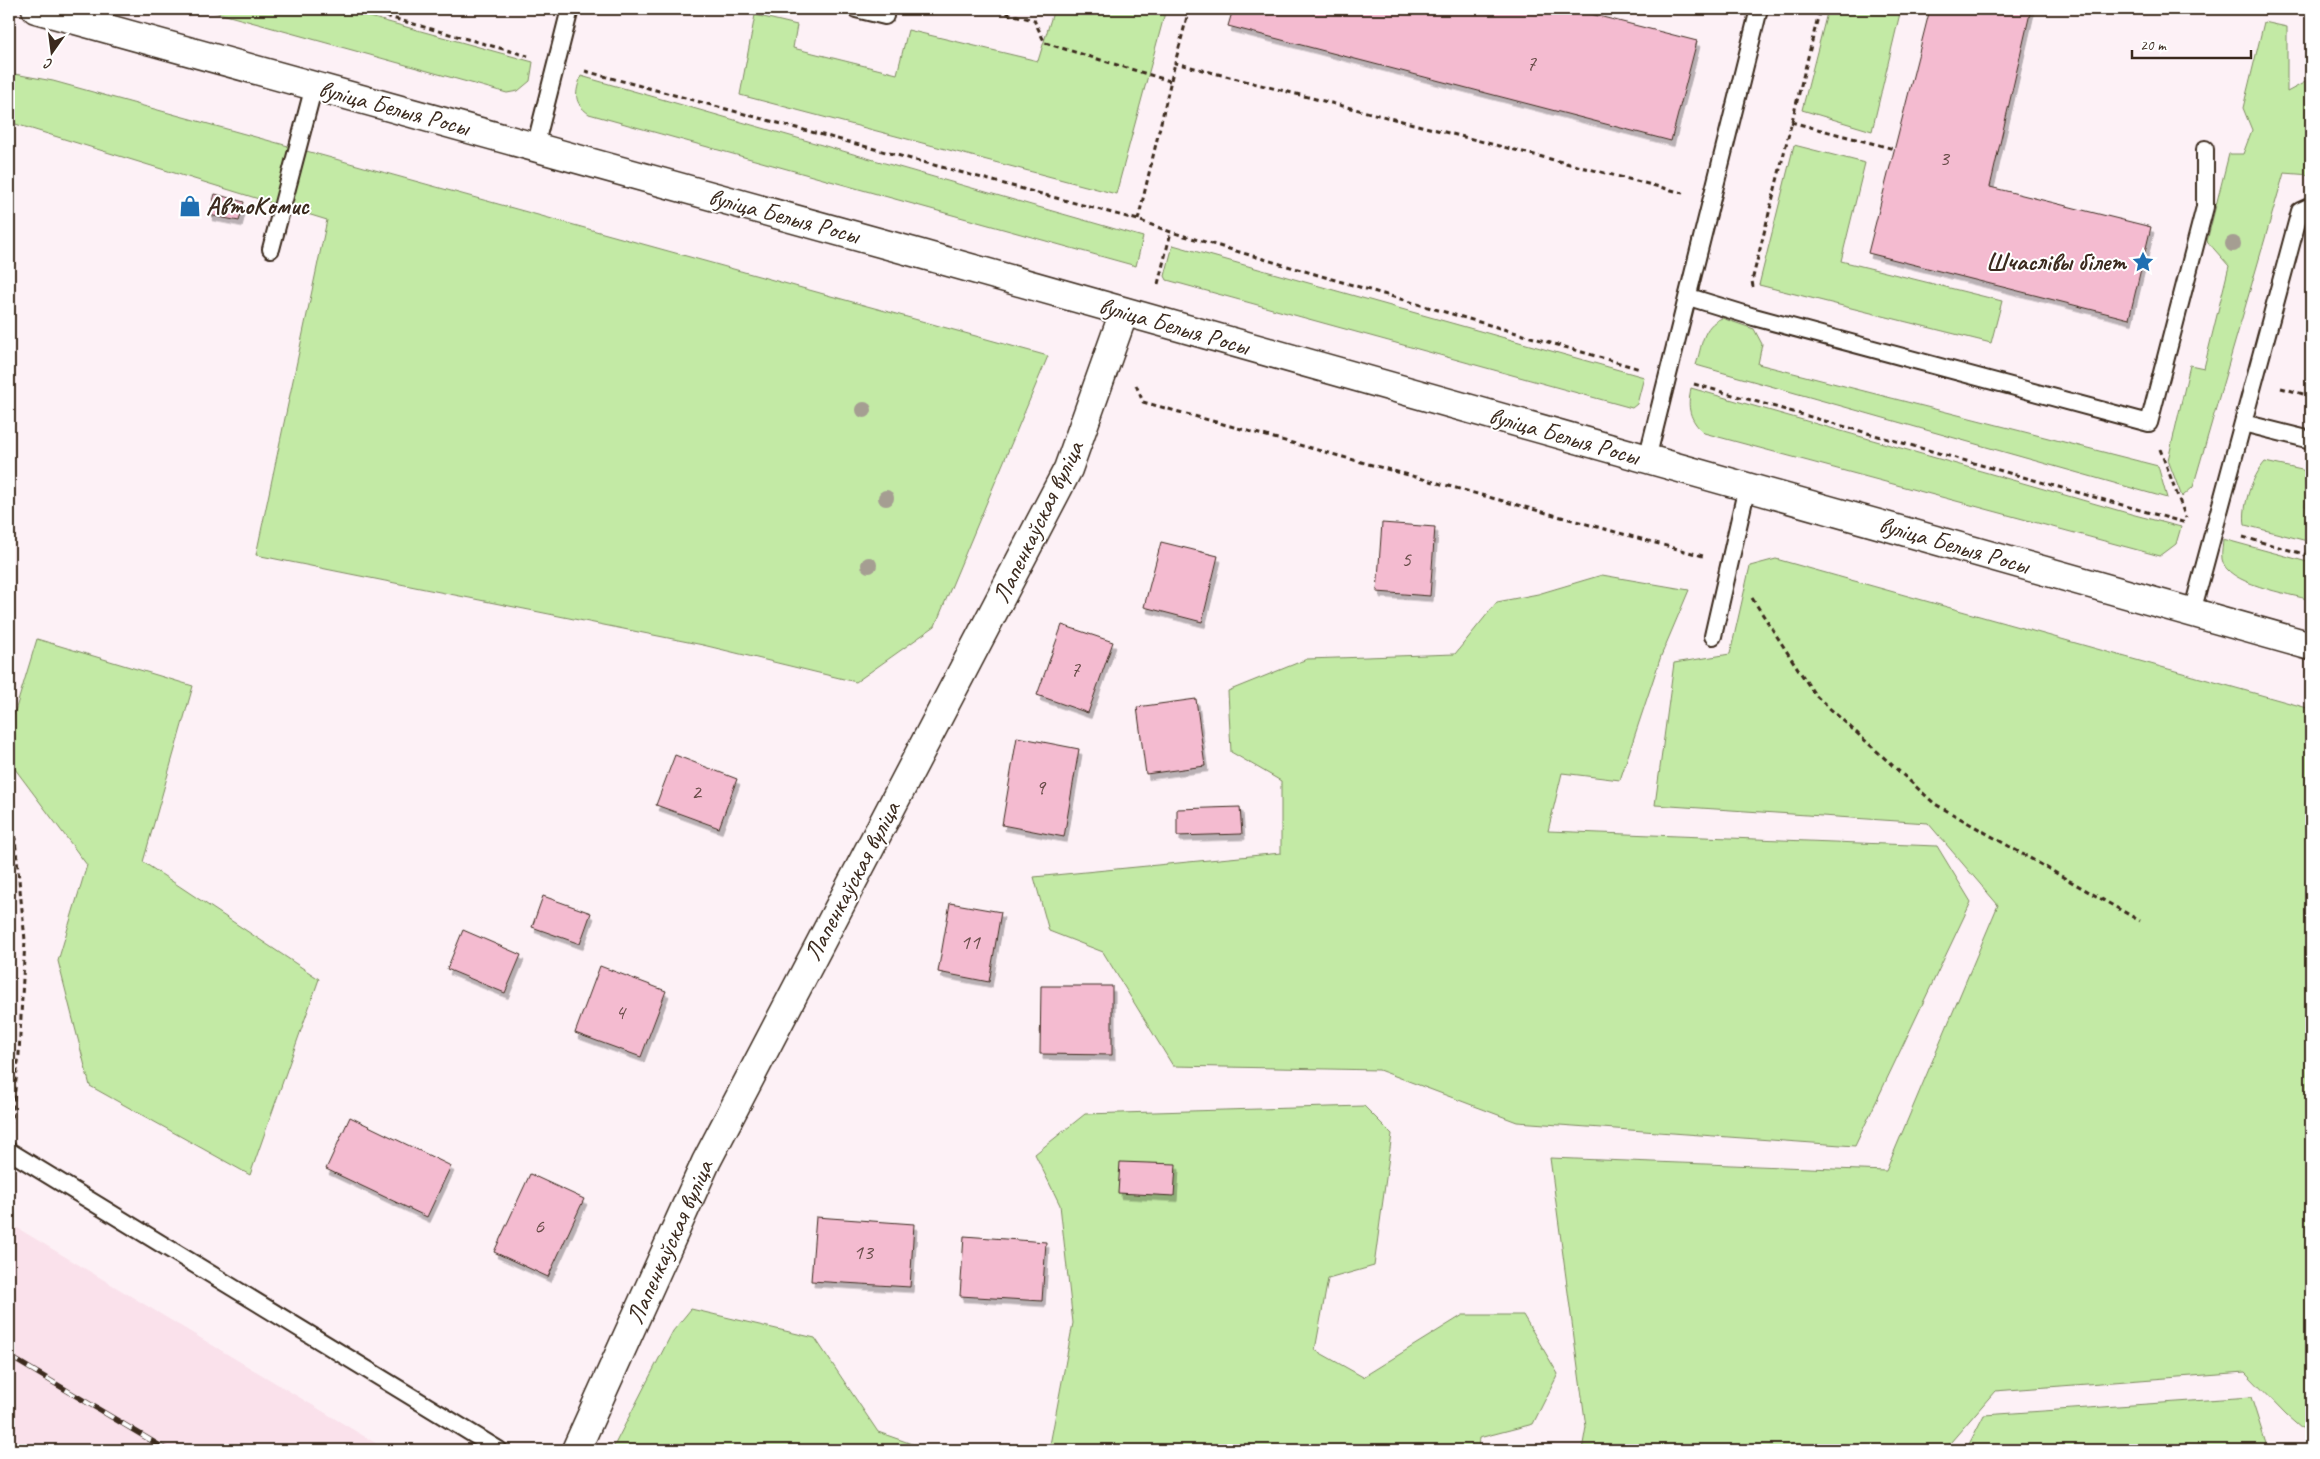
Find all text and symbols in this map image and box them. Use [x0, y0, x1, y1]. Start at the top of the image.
north arrow [28, 28, 78, 78]
scale bar [2132, 28, 2251, 60]
text: 20 m [2140, 36, 2167, 55]
house number: 7 [1526, 49, 1537, 77]
text: С [42, 55, 54, 73]
street label: вуліца Белыя Росы [315, 73, 475, 144]
house number: 3 [1939, 144, 1951, 172]
street label: вуліца Белыя Росы [705, 181, 865, 252]
place label: АвтоКомис [206, 190, 311, 222]
shop icon: АвтоКомис [177, 193, 203, 219]
place label: Шчаслівы білет [1986, 246, 2128, 278]
place icon: Шчаслівы білет [2130, 249, 2156, 275]
street label: вуліца Белыя Росы [1095, 289, 1254, 363]
street label: вуліца Белыя Росы [1485, 399, 1644, 473]
street label: Лапенкаўская вуліца [985, 434, 1092, 608]
street label: вуліца Белыя Росы [1875, 508, 2034, 582]
house number: 5 [1401, 545, 1412, 573]
house number: 7 [1070, 655, 1081, 683]
house number: 9 [1035, 773, 1047, 801]
house number: 2 [691, 778, 703, 806]
street label: Лапенкаўская вуліца [797, 794, 908, 966]
house number: 11 [960, 928, 981, 956]
house number: 4 [615, 998, 627, 1026]
street label: Лапенкаўская вуліца [619, 1153, 722, 1329]
house number: 6 [534, 1212, 545, 1240]
house number: 13 [853, 1238, 875, 1266]

